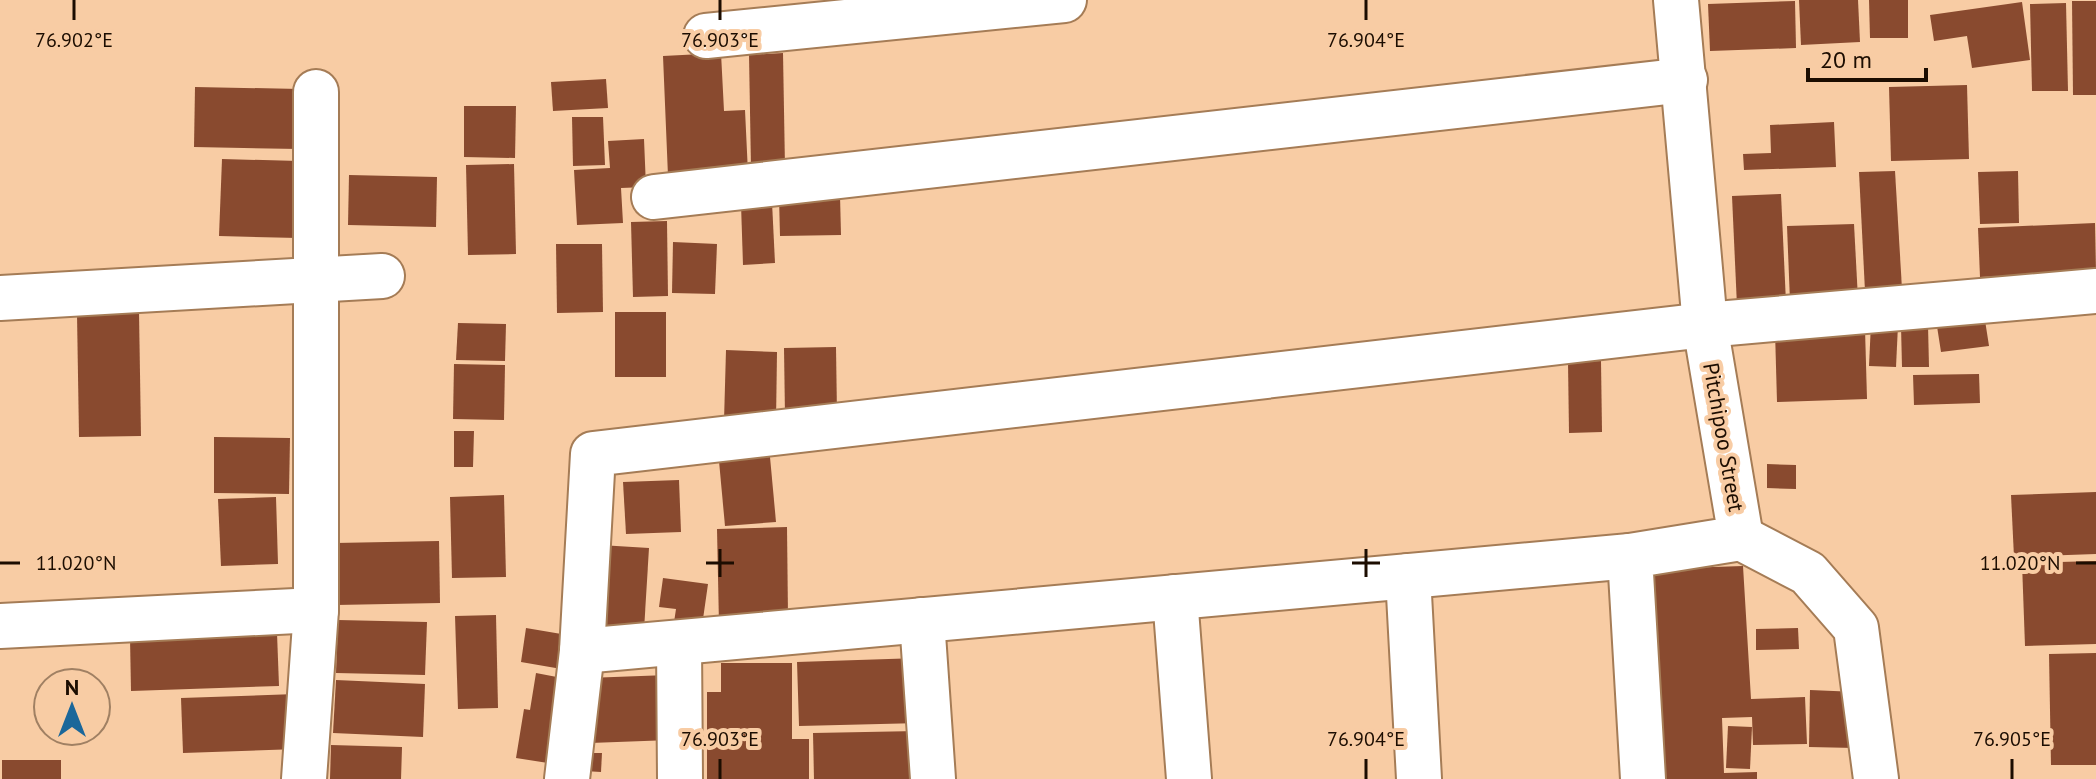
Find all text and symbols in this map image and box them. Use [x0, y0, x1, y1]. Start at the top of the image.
text: 76.902°E [35, 27, 113, 53]
text: 76.903°E [681, 27, 759, 53]
text: 76.904°E [1327, 27, 1405, 53]
scale bar [1808, 32, 1926, 82]
text: 20 m [1820, 44, 1872, 75]
street label: Pitchipoo Street [1697, 360, 1751, 514]
text: 11.020°N [36, 550, 116, 576]
text: 11.020°N [1980, 550, 2060, 576]
north arrow [32, 667, 112, 747]
text: N [65, 673, 79, 701]
text: 76.903°E [681, 726, 759, 752]
text: 76.904°E [1327, 726, 1405, 752]
text: 76.905°E [1973, 726, 2051, 752]

